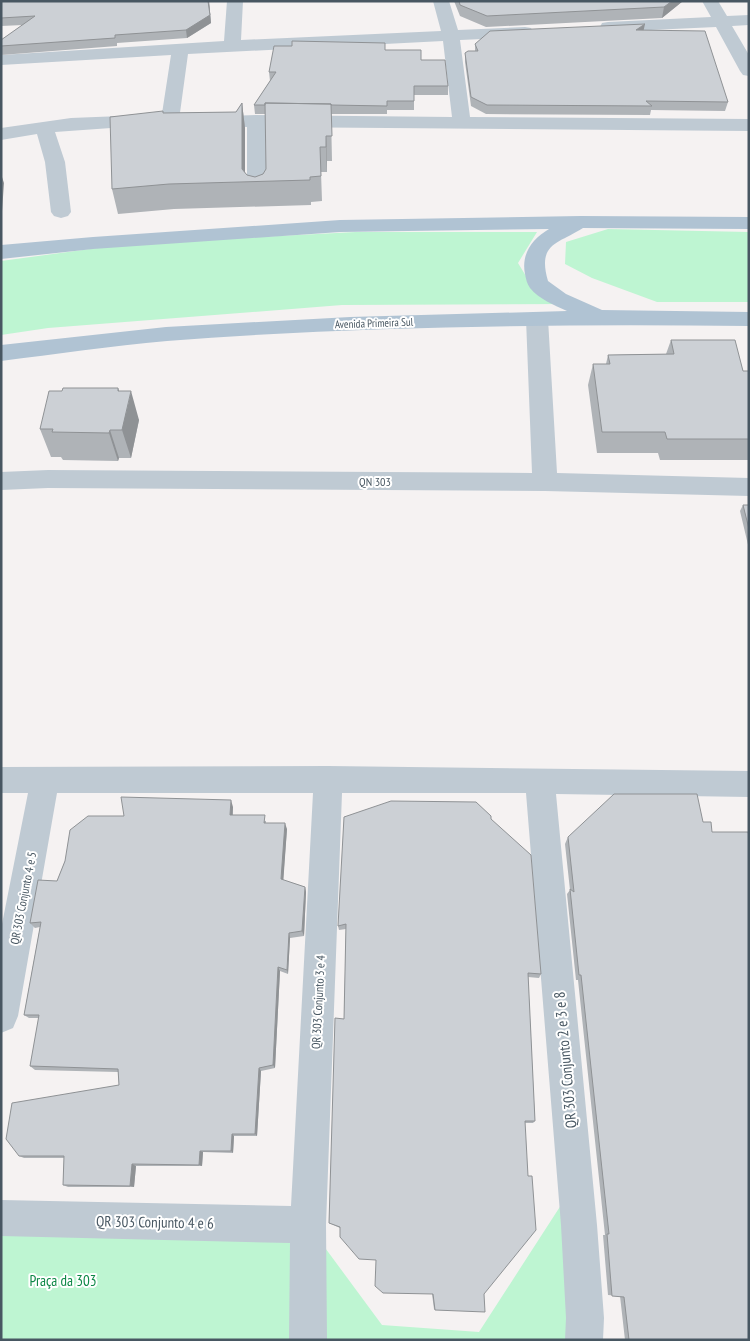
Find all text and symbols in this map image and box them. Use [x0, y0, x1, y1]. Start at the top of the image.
street label: Avenida Primeira Sul [335, 315, 414, 331]
street label: QN 303 [359, 474, 391, 489]
street label: QR 303 Conjunto 4 e 5 [7, 850, 39, 946]
street label: QR 303 Conjunto 3 e 4 [308, 954, 328, 1049]
street label: QR 303 Conjunto 2 e 3 e 8 [550, 991, 580, 1129]
street label: QR 303 Conjunto 4 e 6 [96, 1211, 214, 1233]
park label: Praça da 303 [30, 1271, 96, 1290]

